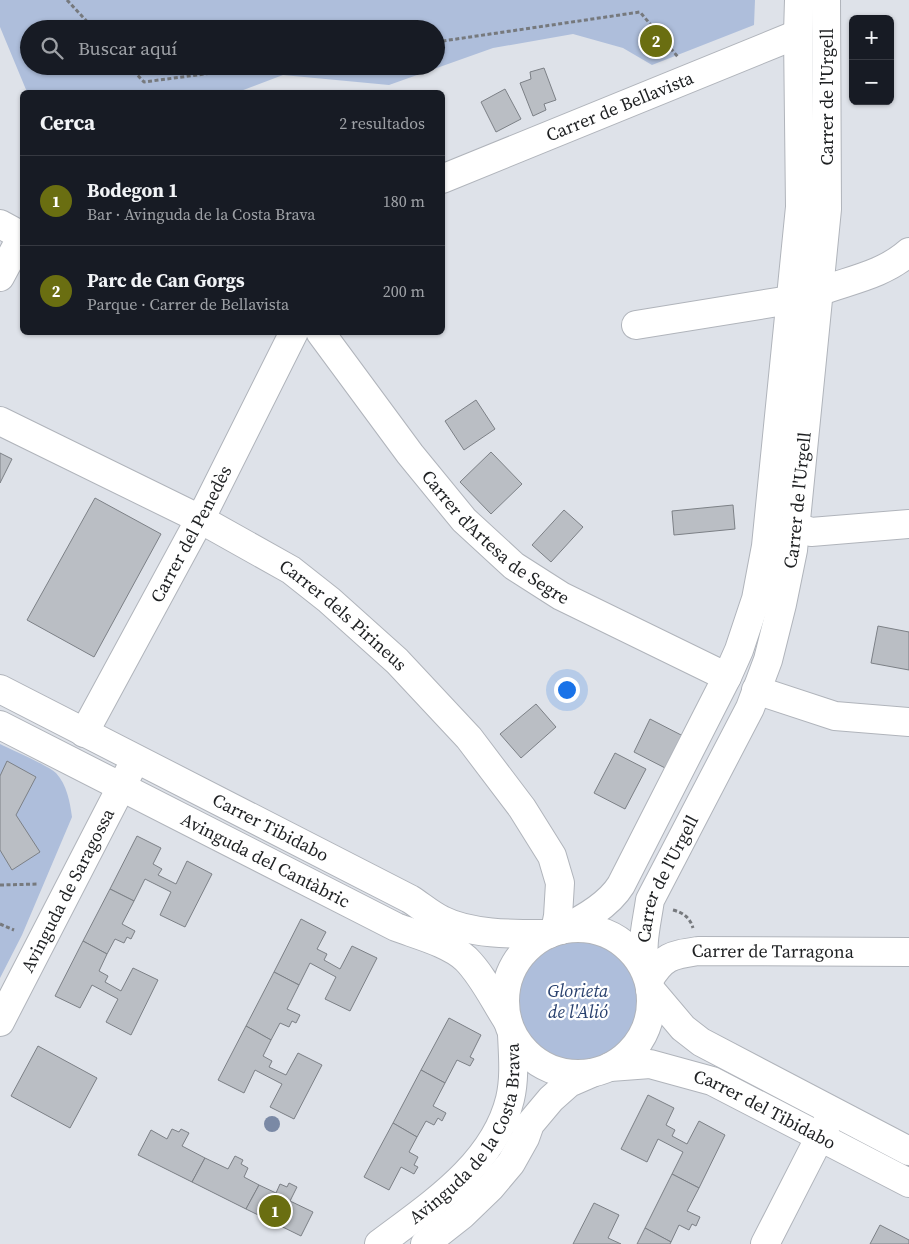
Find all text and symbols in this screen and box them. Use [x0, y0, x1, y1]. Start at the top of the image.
map controls [849, 15, 894, 105]
button: + [849, 15, 894, 60]
search box [20, 20, 445, 75]
pin: 2 [640, 22, 672, 60]
street label: Carrer de l'Urgell [814, 28, 839, 166]
icon: search [38, 34, 66, 62]
text: Buscar aquí [78, 35, 177, 61]
button: − [849, 60, 894, 105]
street label: Carrer de Bellavista [542, 65, 698, 147]
text: Cerca [40, 108, 95, 137]
text: 2 resultados [339, 112, 425, 134]
text: Bodegon 1 [87, 177, 178, 203]
text: 1 [52, 190, 60, 212]
text: 180 m [383, 190, 425, 212]
text: Bar · Avinguda de la Costa Brava [87, 203, 315, 225]
text: Parc de Can Gorgs [87, 267, 245, 293]
text: 2 [52, 280, 60, 302]
text: 200 m [383, 280, 425, 302]
text: Parque · Carrer de Bellavista [87, 293, 289, 315]
street label: Carrer de l'Urgell [777, 431, 817, 571]
street label: Carrer del Penedès [144, 461, 237, 607]
street label: Carrer d'Artesa de Segre [416, 465, 573, 610]
street label: Carrer dels Pirineus [275, 553, 413, 676]
your location [554, 677, 580, 703]
street label: Carrer Tibidabo [208, 787, 333, 867]
street label: Avinguda de Saragossa [15, 803, 120, 977]
street label: Avinguda del Cantàbric [177, 806, 355, 914]
street label: Carrer de l'Urgell [631, 811, 704, 944]
street label: Carrer de Tarragona [690, 937, 855, 964]
park label: Glorieta de l'Alió [548, 978, 609, 1024]
street label: Avinguda de la Costa Brava [403, 1042, 525, 1229]
street label: Carrer del Tibidabo [691, 1064, 840, 1155]
pin: 1 [259, 1192, 291, 1230]

